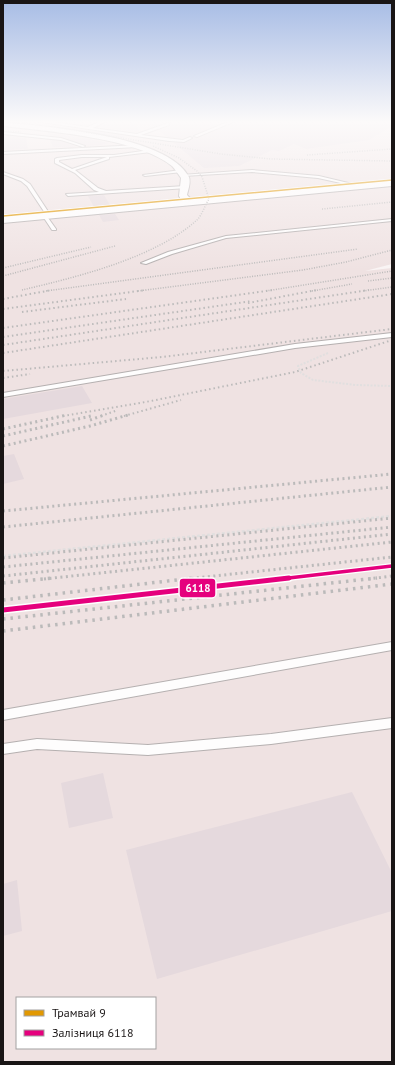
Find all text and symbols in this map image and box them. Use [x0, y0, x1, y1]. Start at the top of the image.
line badge: 6118 [179, 578, 216, 598]
text: 6118 [186, 581, 210, 595]
legend [16, 997, 156, 1049]
text: Трамвай 9 [52, 1005, 106, 1020]
text: Залізниця 6118 [52, 1025, 134, 1040]

